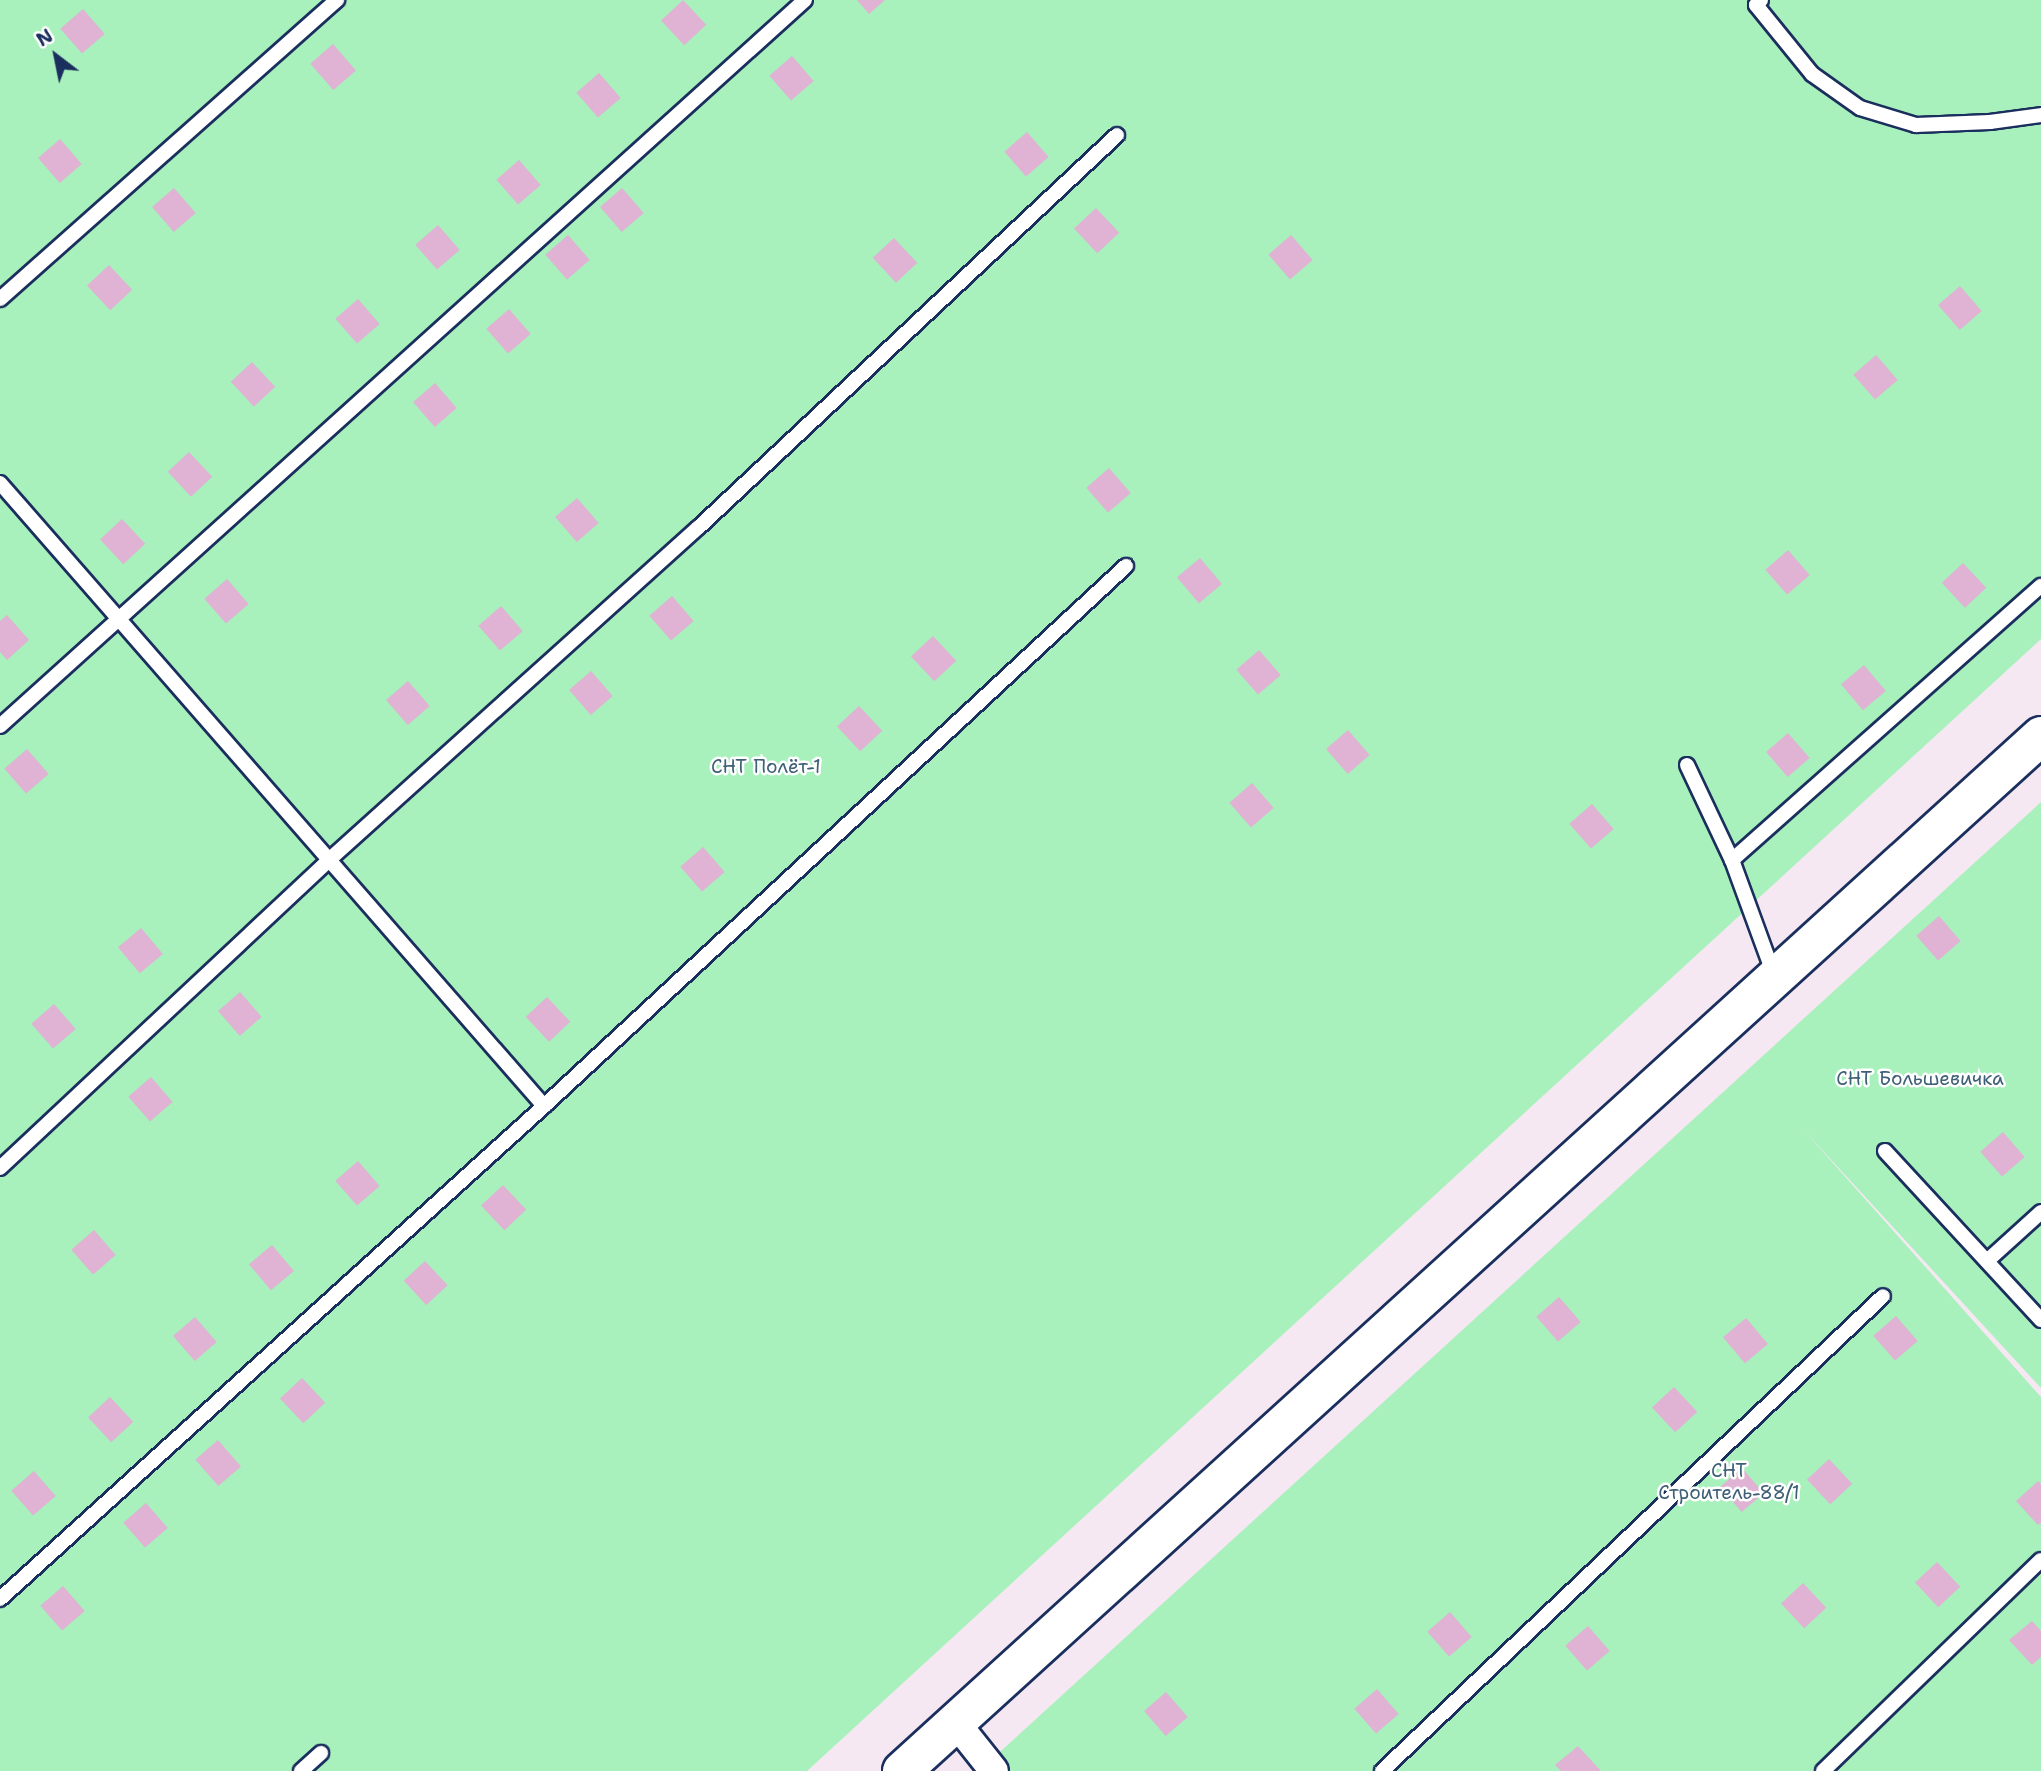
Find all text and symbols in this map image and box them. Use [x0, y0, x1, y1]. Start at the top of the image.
north arrow [21, 21, 91, 91]
text: N [32, 23, 58, 52]
park label: СНТ Полёт-1 [711, 756, 821, 778]
park label: СНТ Большевичка [1836, 1068, 2004, 1090]
park label: СНТ Строитель-88/1 [1658, 1460, 1800, 1504]

